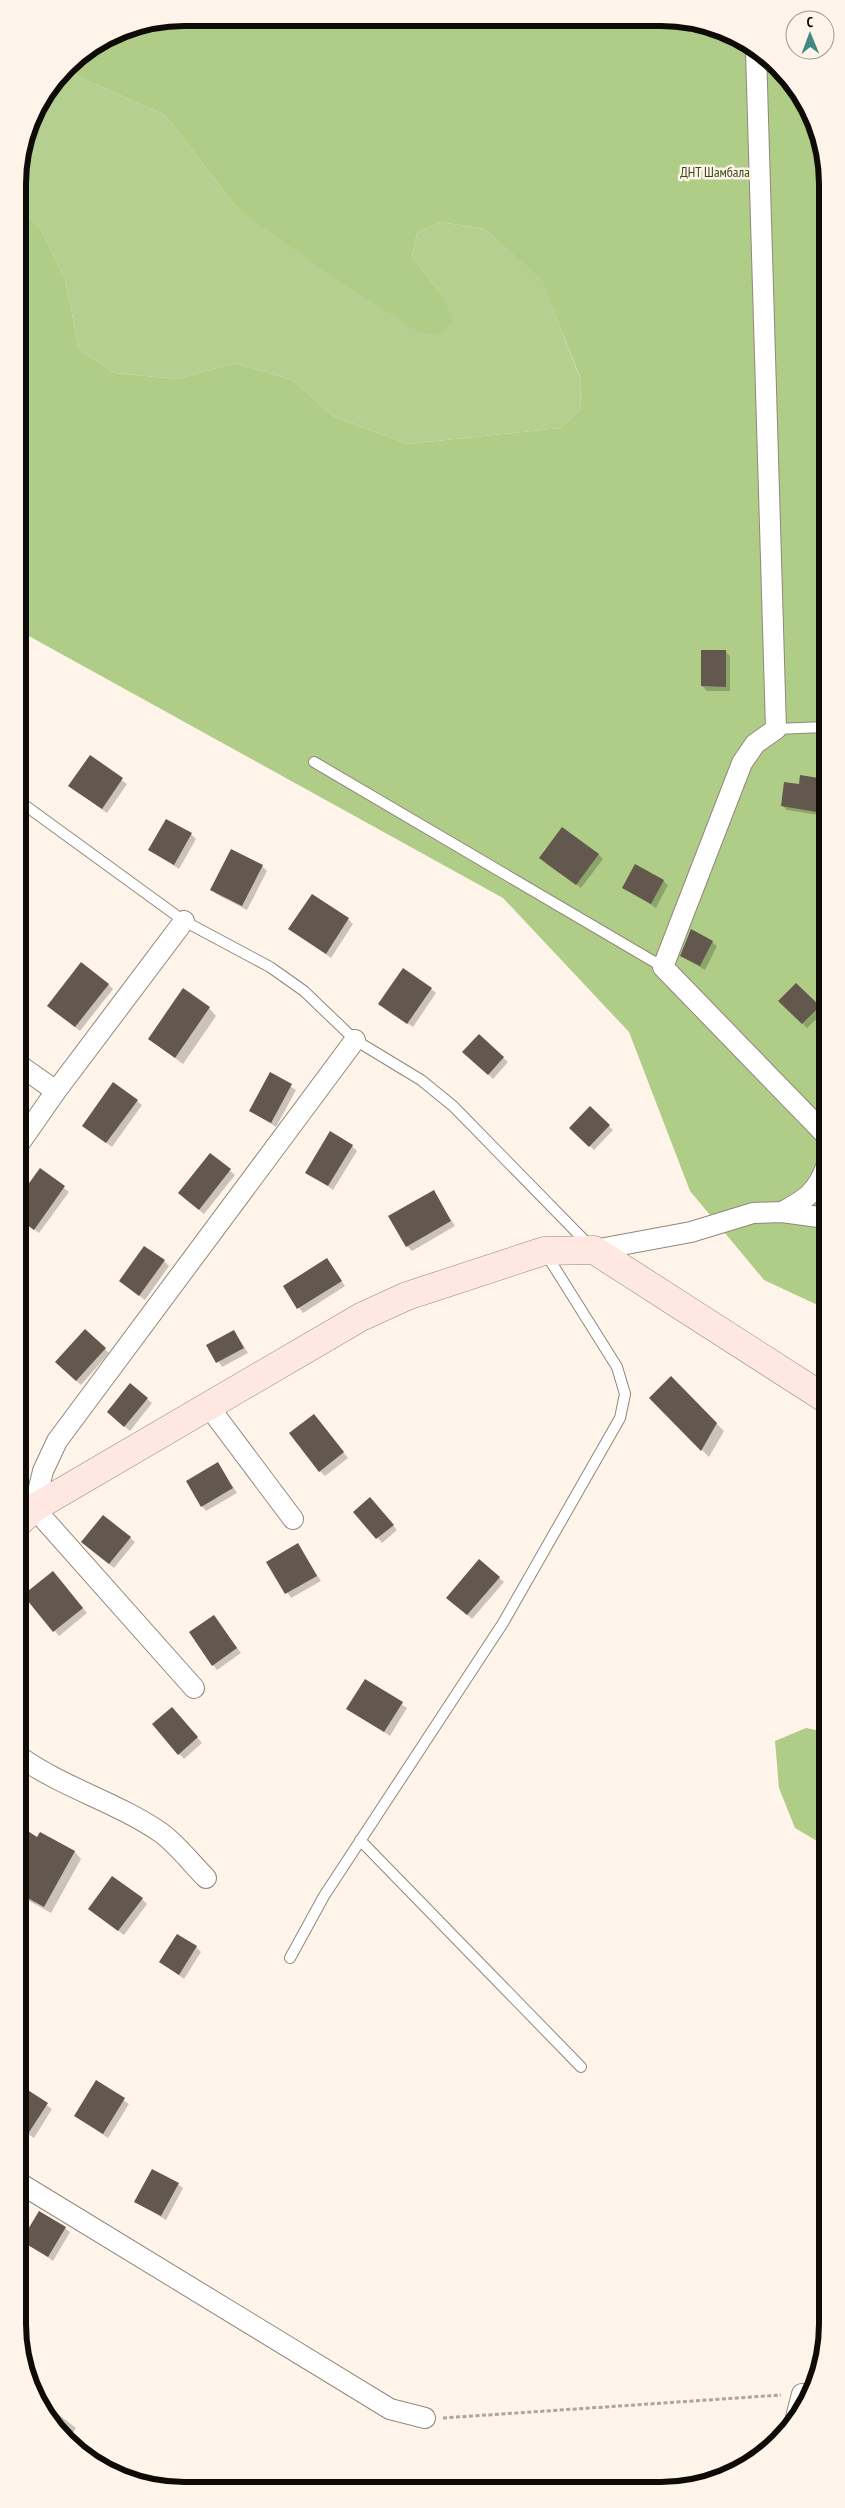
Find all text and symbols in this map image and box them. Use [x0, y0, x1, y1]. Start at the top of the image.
north arrow [785, 10, 835, 60]
text: С [806, 13, 814, 31]
park label: ДНТ Шамбала [680, 163, 750, 181]

